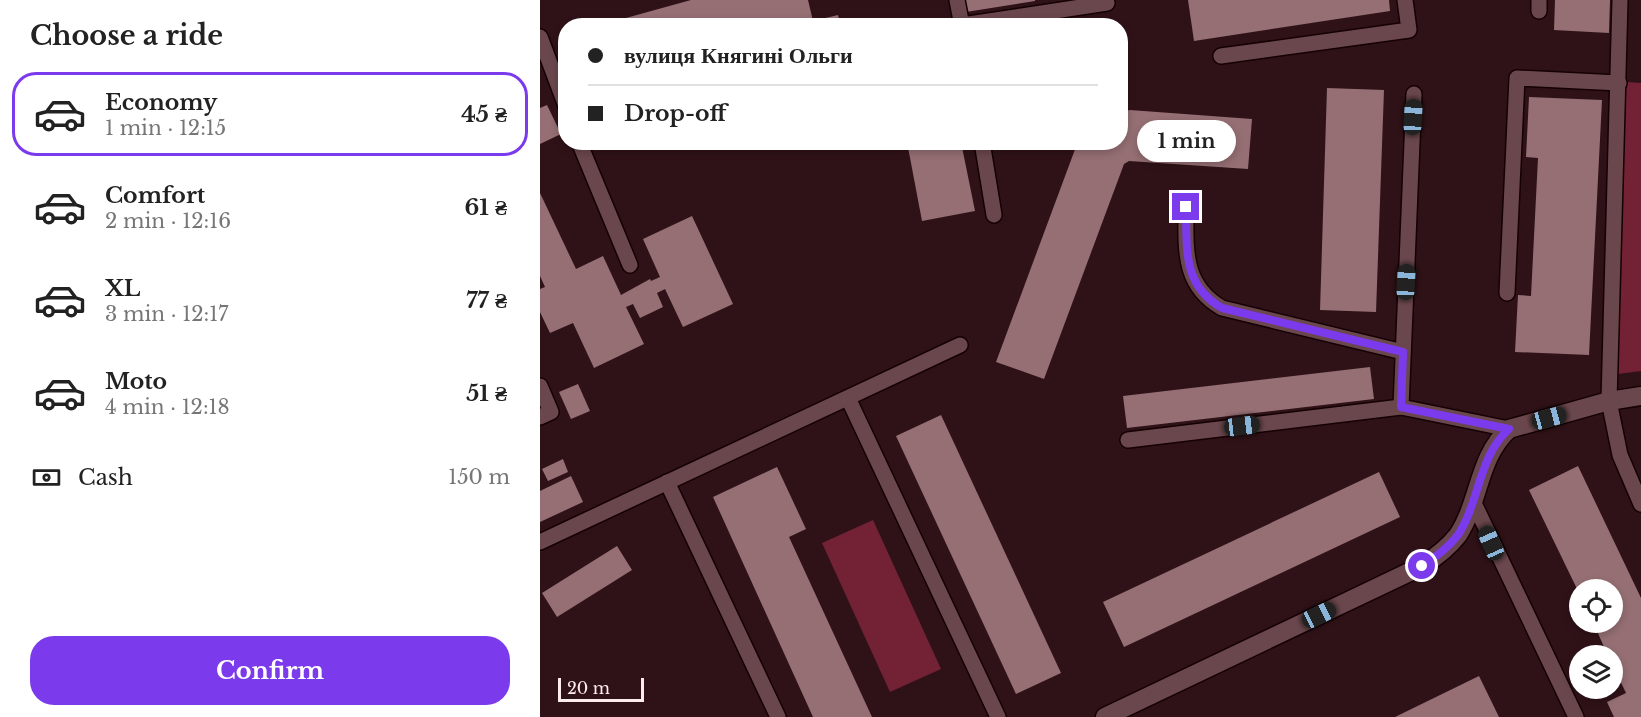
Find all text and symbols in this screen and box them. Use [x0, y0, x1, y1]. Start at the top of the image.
text: Choose a ride [30, 19, 223, 52]
text: вулиця Княгині Ольги [624, 42, 853, 69]
icon: car [33, 87, 87, 141]
text: Economy [105, 89, 217, 116]
car [1403, 99, 1423, 135]
text: Drop-off [624, 100, 726, 127]
text: 45 ₴ [461, 101, 507, 128]
text: 1 min · 12:15 [105, 116, 226, 140]
callout: 1 min [1136, 120, 1236, 162]
text: 1 min [1158, 129, 1215, 153]
icon: car [33, 180, 87, 234]
text: Comfort [105, 182, 205, 209]
route end [1172, 193, 1199, 220]
text: 61 ₴ [464, 194, 507, 221]
text: 2 min · 12:16 [105, 209, 231, 233]
car [1396, 264, 1416, 300]
icon: car [33, 273, 87, 327]
text: XL [105, 275, 140, 302]
text: 77 ₴ [466, 287, 507, 314]
text: 3 min · 12:17 [105, 302, 228, 326]
icon: car [33, 366, 87, 420]
text: Moto [105, 368, 167, 395]
text: 51 ₴ [466, 380, 507, 407]
text: 4 min · 12:18 [105, 395, 230, 419]
car [1529, 405, 1569, 431]
car [1223, 415, 1261, 437]
icon: cash [30, 461, 63, 494]
text: Cash [78, 464, 133, 491]
text: 150 m [448, 465, 510, 489]
car [1475, 523, 1507, 563]
route start [1408, 552, 1435, 579]
map controls [1569, 579, 1623, 699]
button: locate [1569, 579, 1623, 633]
car [1299, 599, 1339, 631]
button: Confirm [30, 636, 510, 705]
button: layers [1569, 645, 1623, 699]
scale bar [558, 675, 644, 702]
text: 20 m [567, 678, 610, 698]

